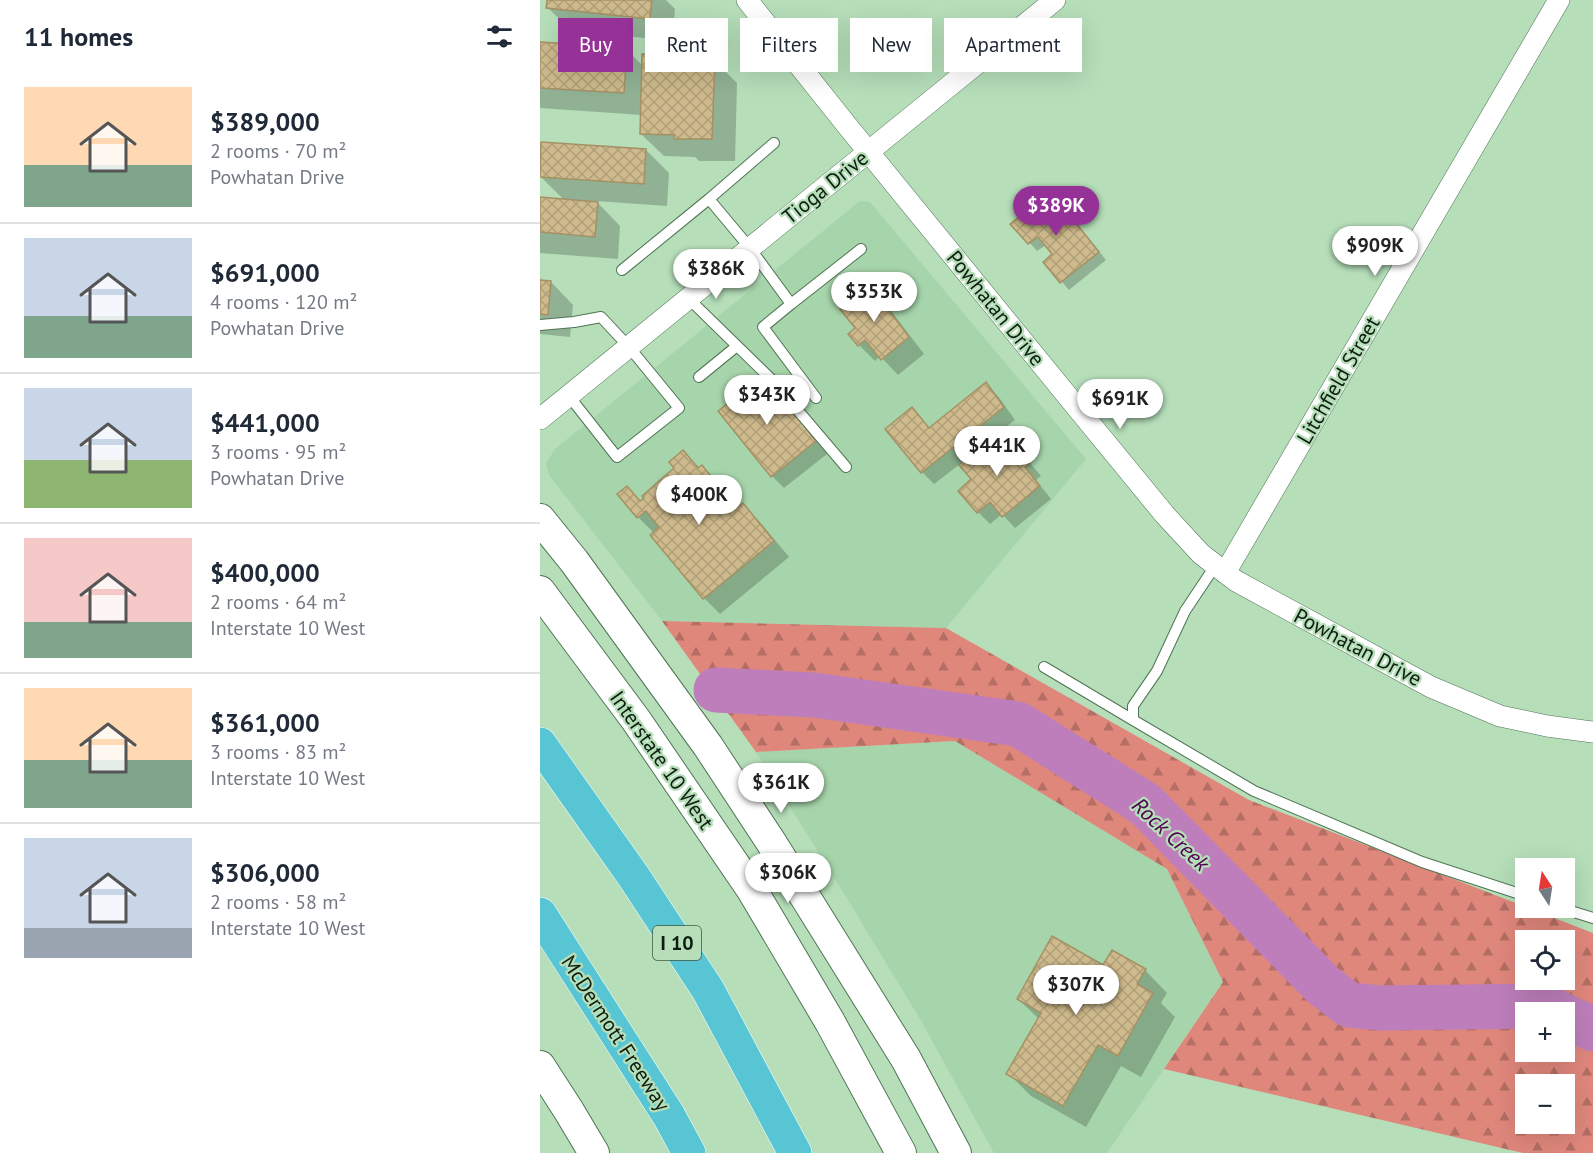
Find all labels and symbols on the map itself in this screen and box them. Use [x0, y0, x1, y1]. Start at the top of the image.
street label: Tioga Drive [777, 144, 873, 230]
pin: $389K [1014, 186, 1098, 237]
pin: $909K [1333, 226, 1417, 277]
street label: Powhatan Drive [941, 245, 1051, 371]
pin: $386K [674, 249, 758, 300]
pin: $353K [832, 272, 916, 323]
street label: Litchfield Street [1291, 311, 1385, 449]
pin: $343K [725, 375, 809, 426]
pin: $691K [1078, 379, 1162, 430]
pin: $441K [955, 426, 1039, 477]
pin: $400K [657, 475, 741, 526]
street label: Powhatan Drive [1289, 602, 1427, 692]
street label: Interstate 10 West [604, 685, 720, 835]
pin: $361K [739, 763, 823, 814]
water label: Rock Creek [1126, 791, 1216, 878]
pin: $306K [746, 853, 830, 904]
north arrow [1515, 858, 1575, 918]
road number: I 10 [653, 926, 701, 960]
street label: McDermott Freeway [556, 950, 677, 1116]
pin: $307K [1034, 965, 1118, 1016]

